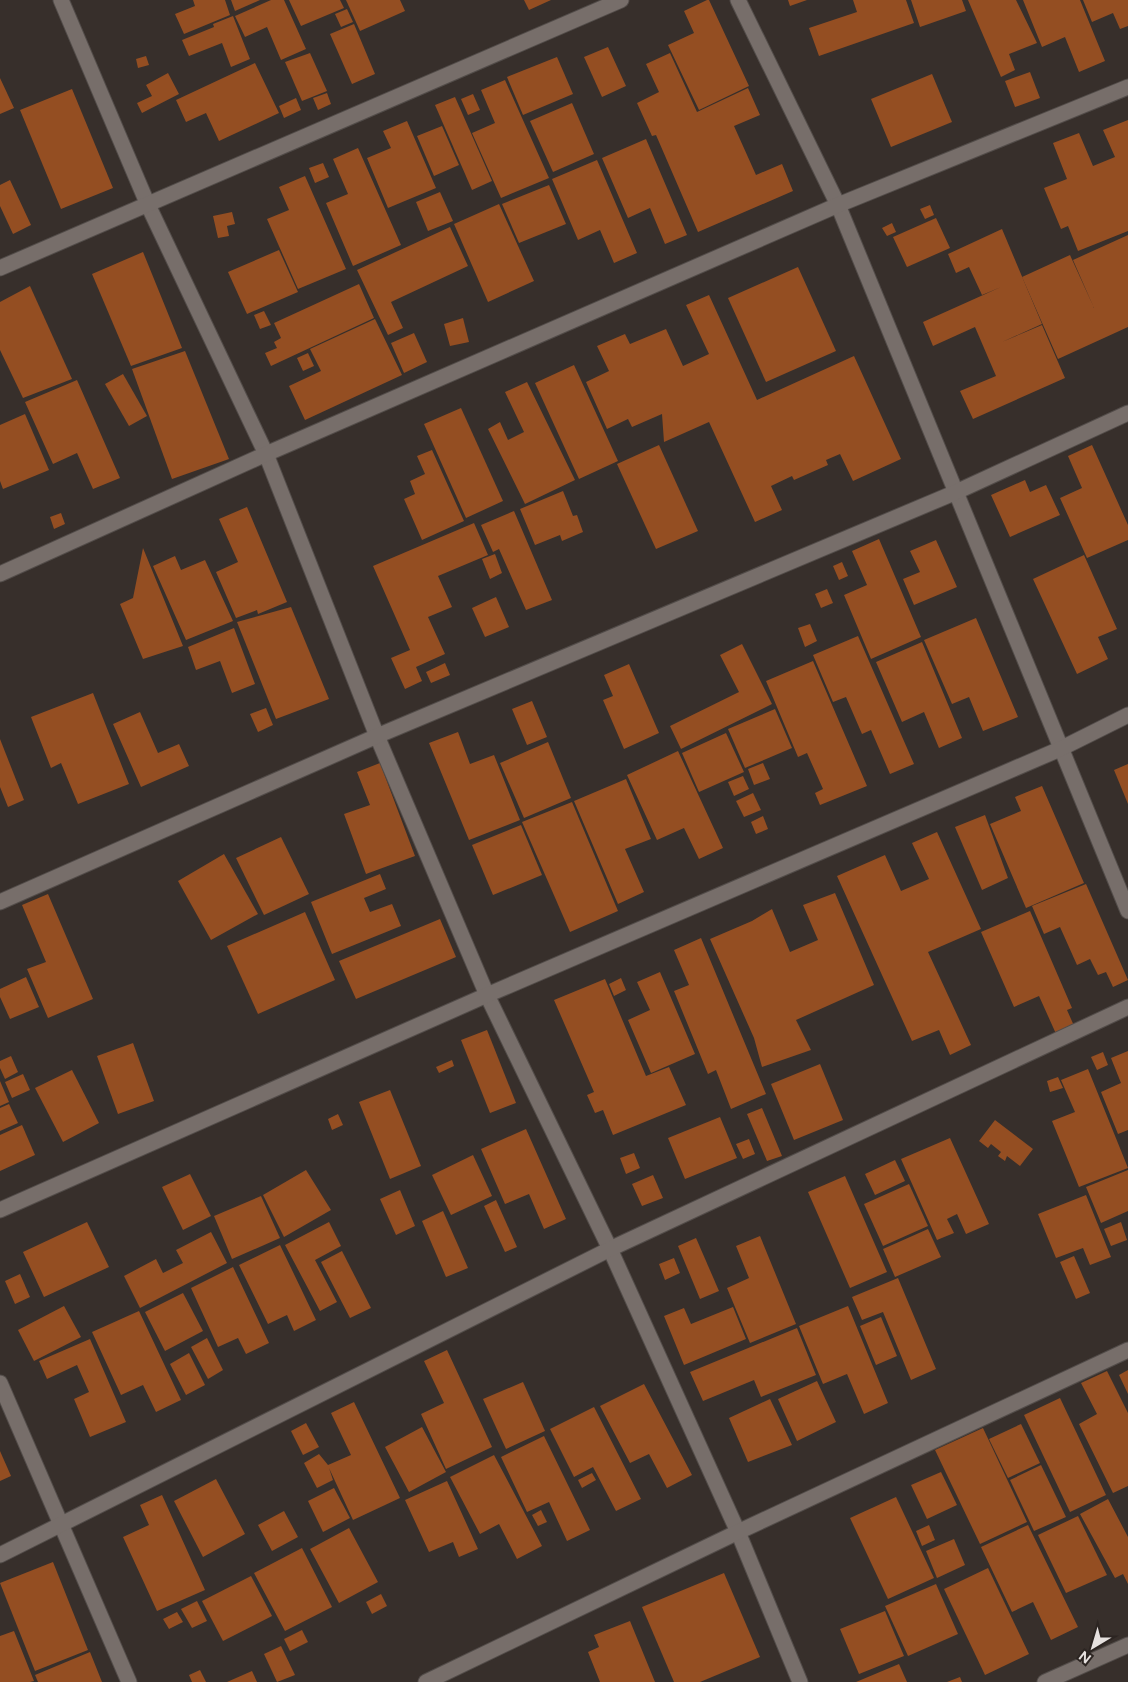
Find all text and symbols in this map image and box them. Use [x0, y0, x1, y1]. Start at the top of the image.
north arrow [1068, 1622, 1118, 1672]
text: N [1076, 1647, 1095, 1667]

